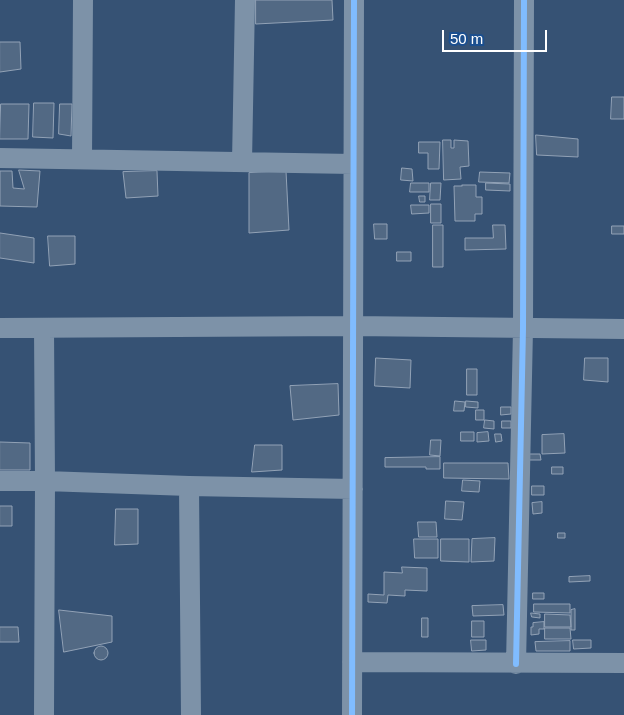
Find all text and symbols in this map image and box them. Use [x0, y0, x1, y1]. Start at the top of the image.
scale bar [444, 20, 549, 52]
text: 50 m [450, 30, 483, 47]

